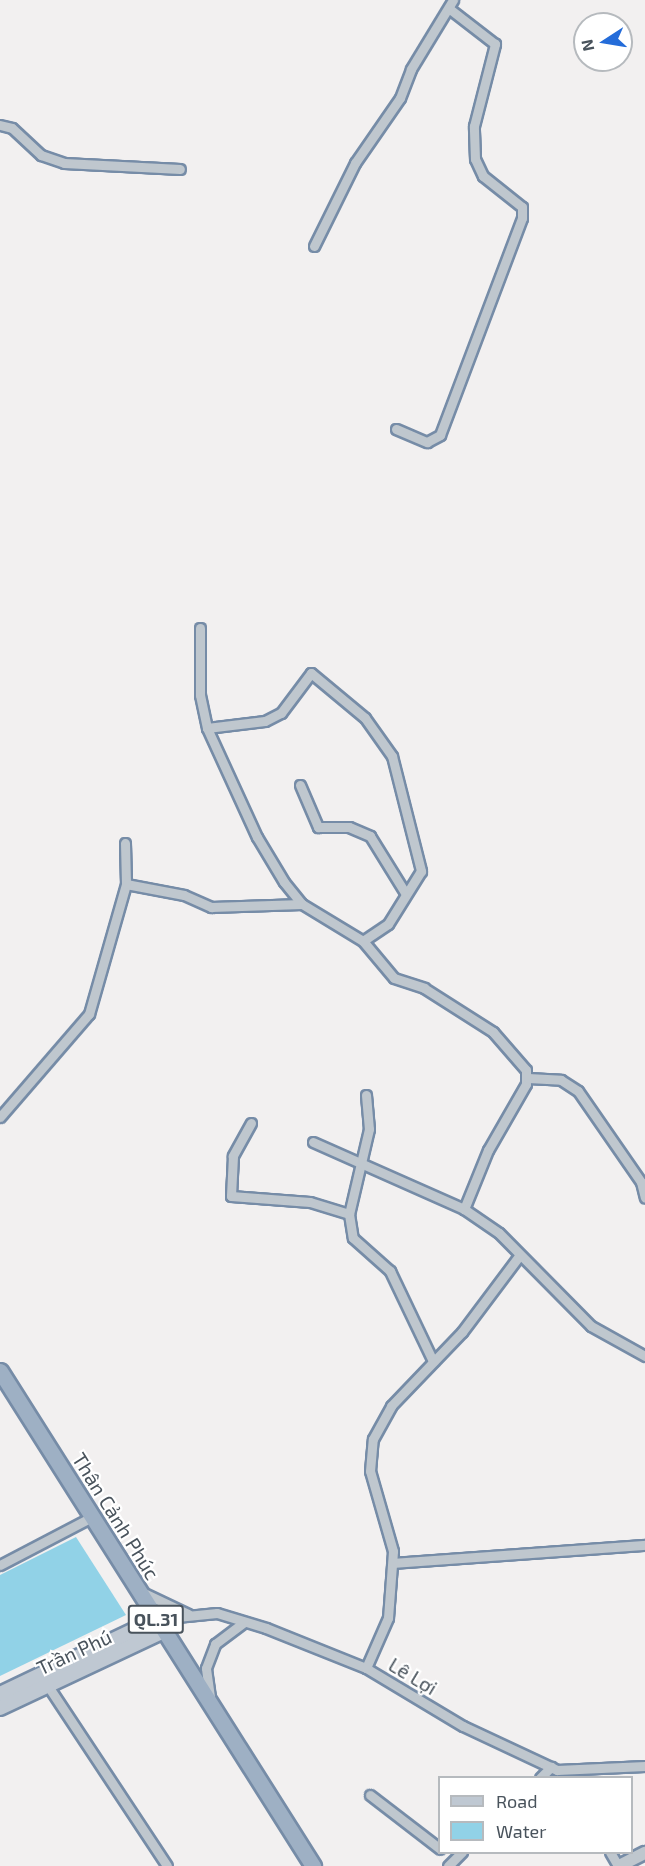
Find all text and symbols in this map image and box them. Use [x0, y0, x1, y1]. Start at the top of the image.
north arrow [573, 12, 633, 72]
text: N [576, 38, 597, 53]
street label: Thân Cảnh Phúc [67, 1448, 165, 1584]
road number: QL.31 [128, 1604, 184, 1634]
street label: Trần Phú [33, 1624, 115, 1680]
street label: Lê Lợi [384, 1652, 442, 1700]
legend [438, 1776, 633, 1854]
text: Road [496, 1790, 537, 1812]
text: Water [496, 1820, 546, 1842]

